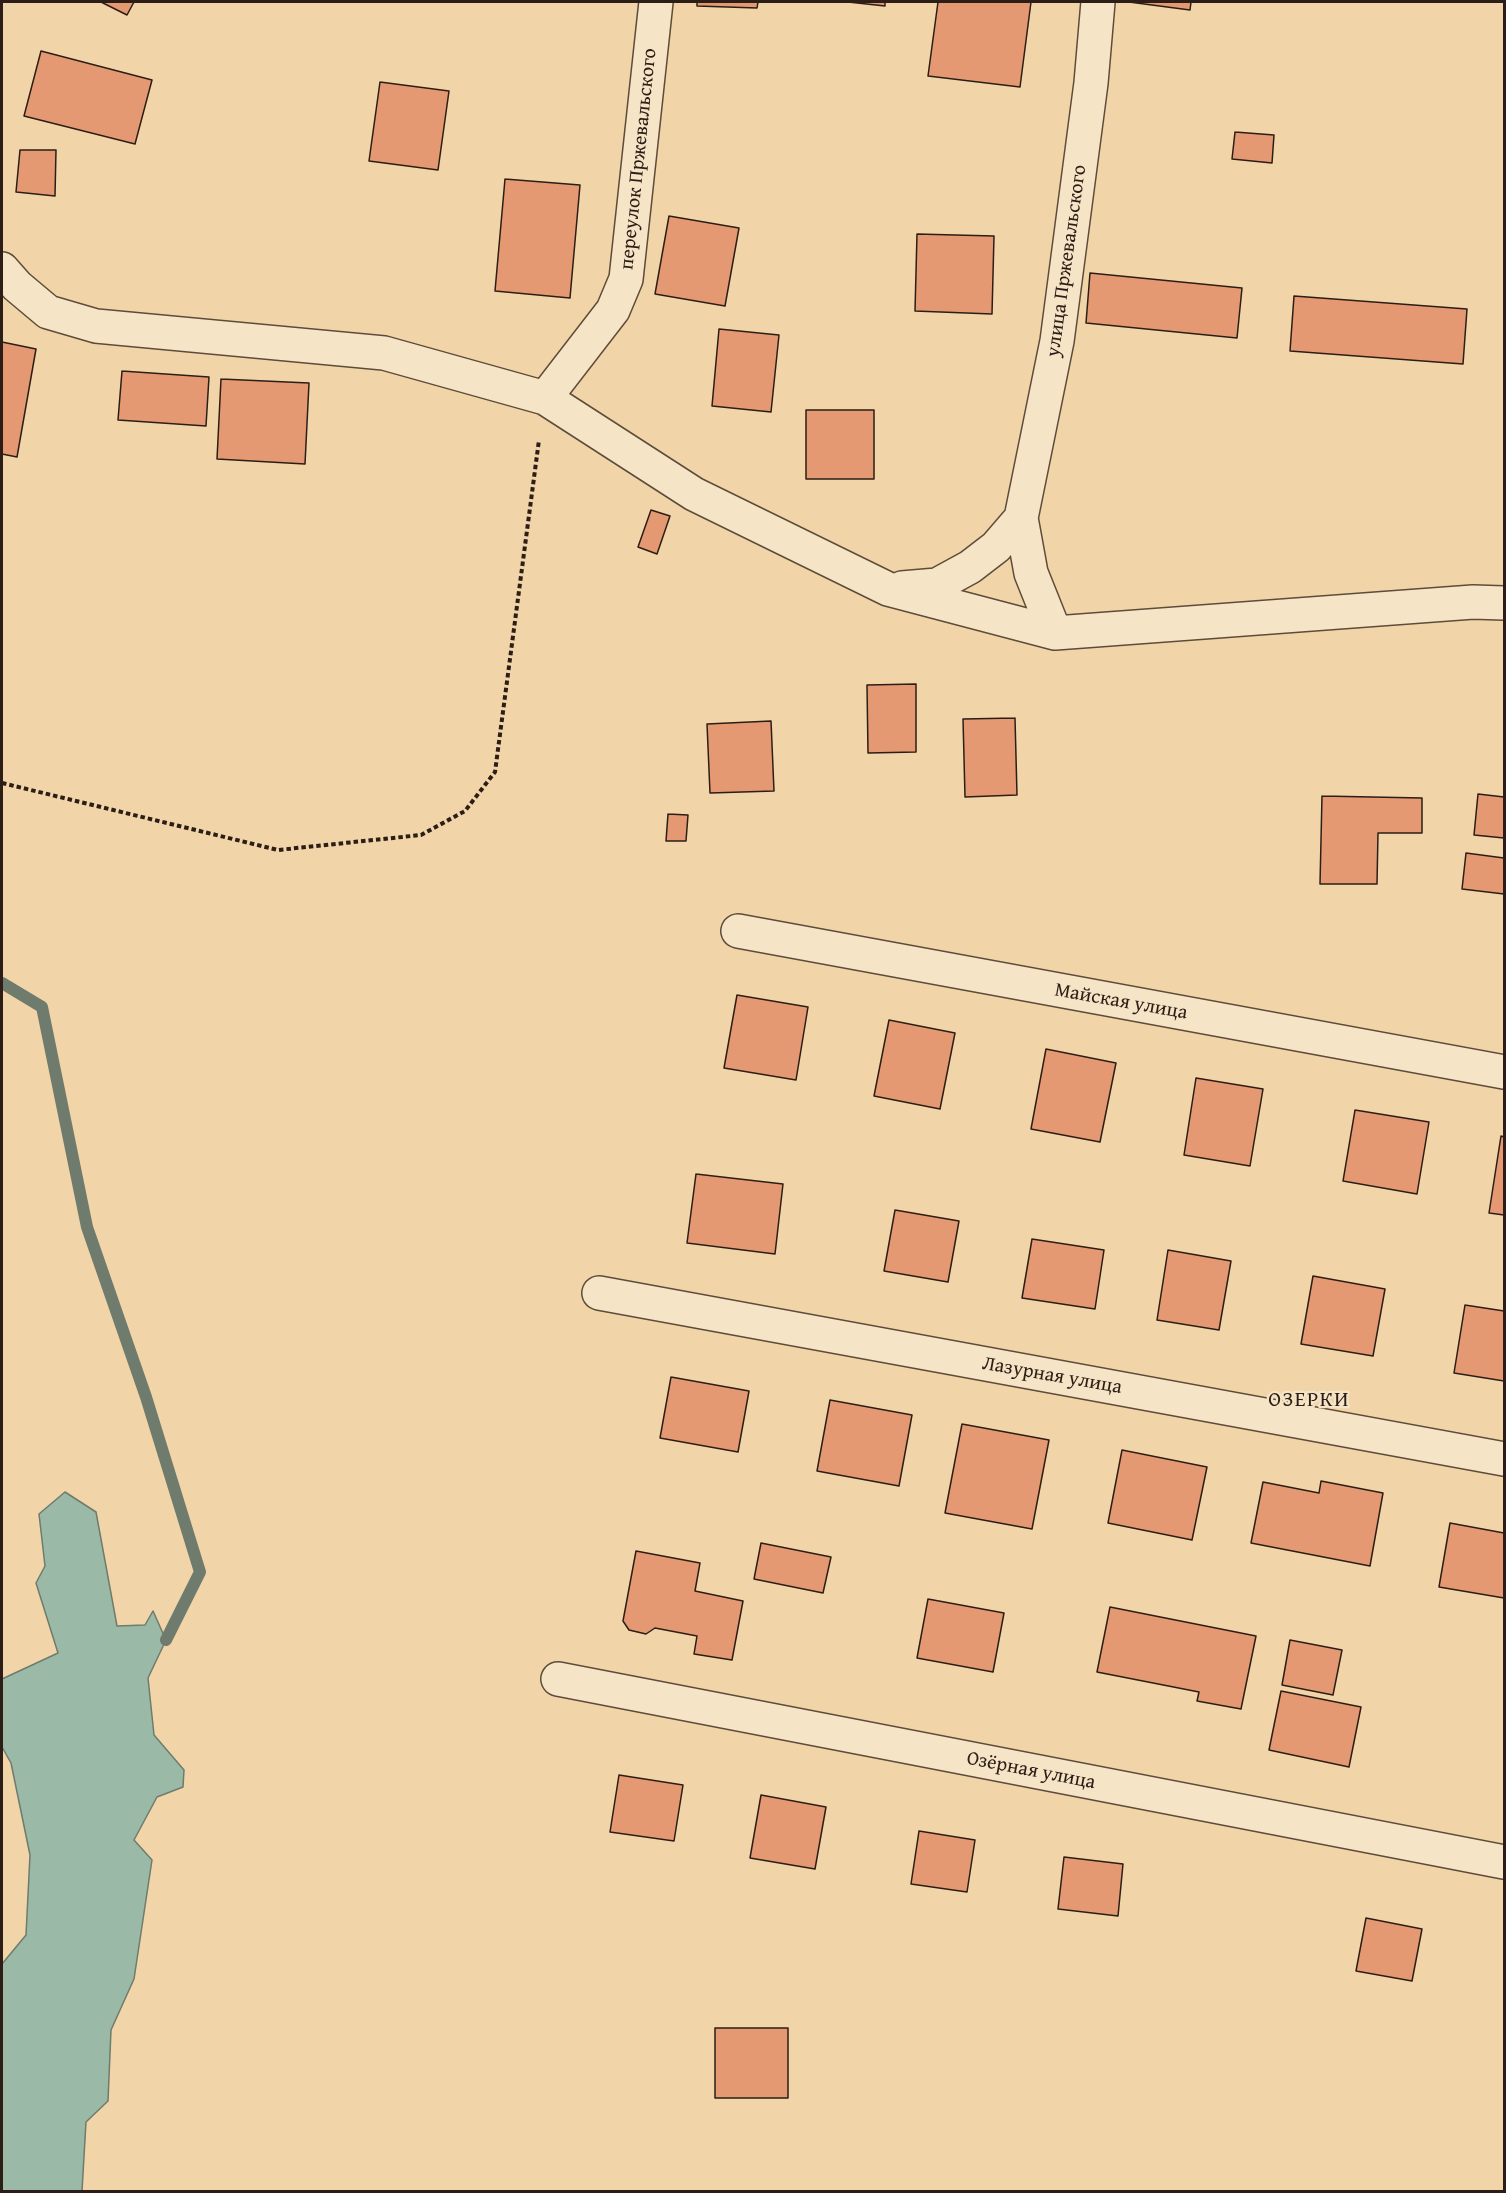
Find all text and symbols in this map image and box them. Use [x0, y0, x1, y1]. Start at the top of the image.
street label: переулок Пржевальского [615, 47, 663, 271]
street label: улица Пржевальского [1042, 163, 1092, 359]
street label: Майская улица [1053, 979, 1189, 1025]
street label: Лазурная улица [980, 1352, 1124, 1400]
district label: ОЗЕРКИ [1268, 1388, 1350, 1414]
street label: Озёрная улица [965, 1747, 1097, 1795]

